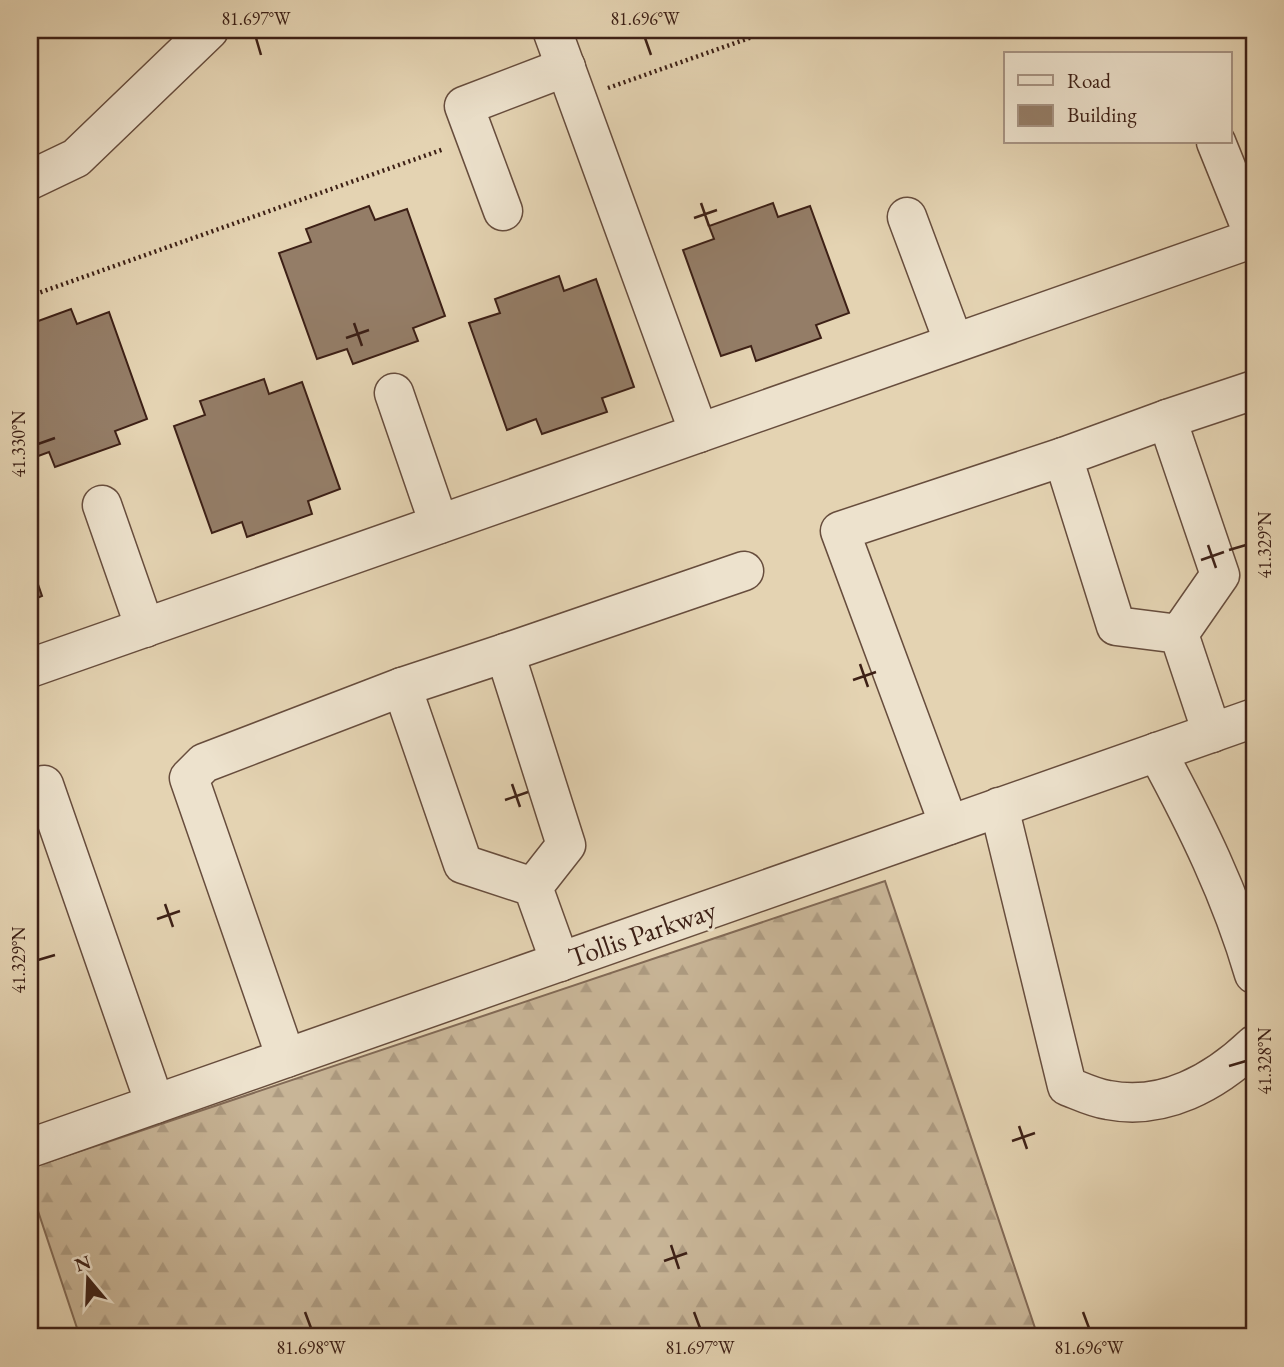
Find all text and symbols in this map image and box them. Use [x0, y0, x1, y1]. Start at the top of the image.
text: 81.697°W [221, 7, 291, 30]
text: 81.696°W [610, 7, 680, 30]
legend [1004, 52, 1232, 144]
text: Road [1067, 67, 1111, 94]
text: Building [1067, 101, 1137, 128]
text: 41.330°N [7, 410, 30, 477]
text: 41.329°N [1253, 511, 1276, 578]
street label: Tollis Parkway [563, 891, 721, 975]
text: 41.329°N [7, 926, 30, 993]
text: 41.328°N [1253, 1027, 1276, 1094]
north arrow [52, 1244, 122, 1314]
text: N [71, 1249, 95, 1278]
text: 81.698°W [276, 1336, 346, 1359]
text: 81.697°W [665, 1336, 735, 1359]
text: 81.696°W [1054, 1336, 1124, 1359]

